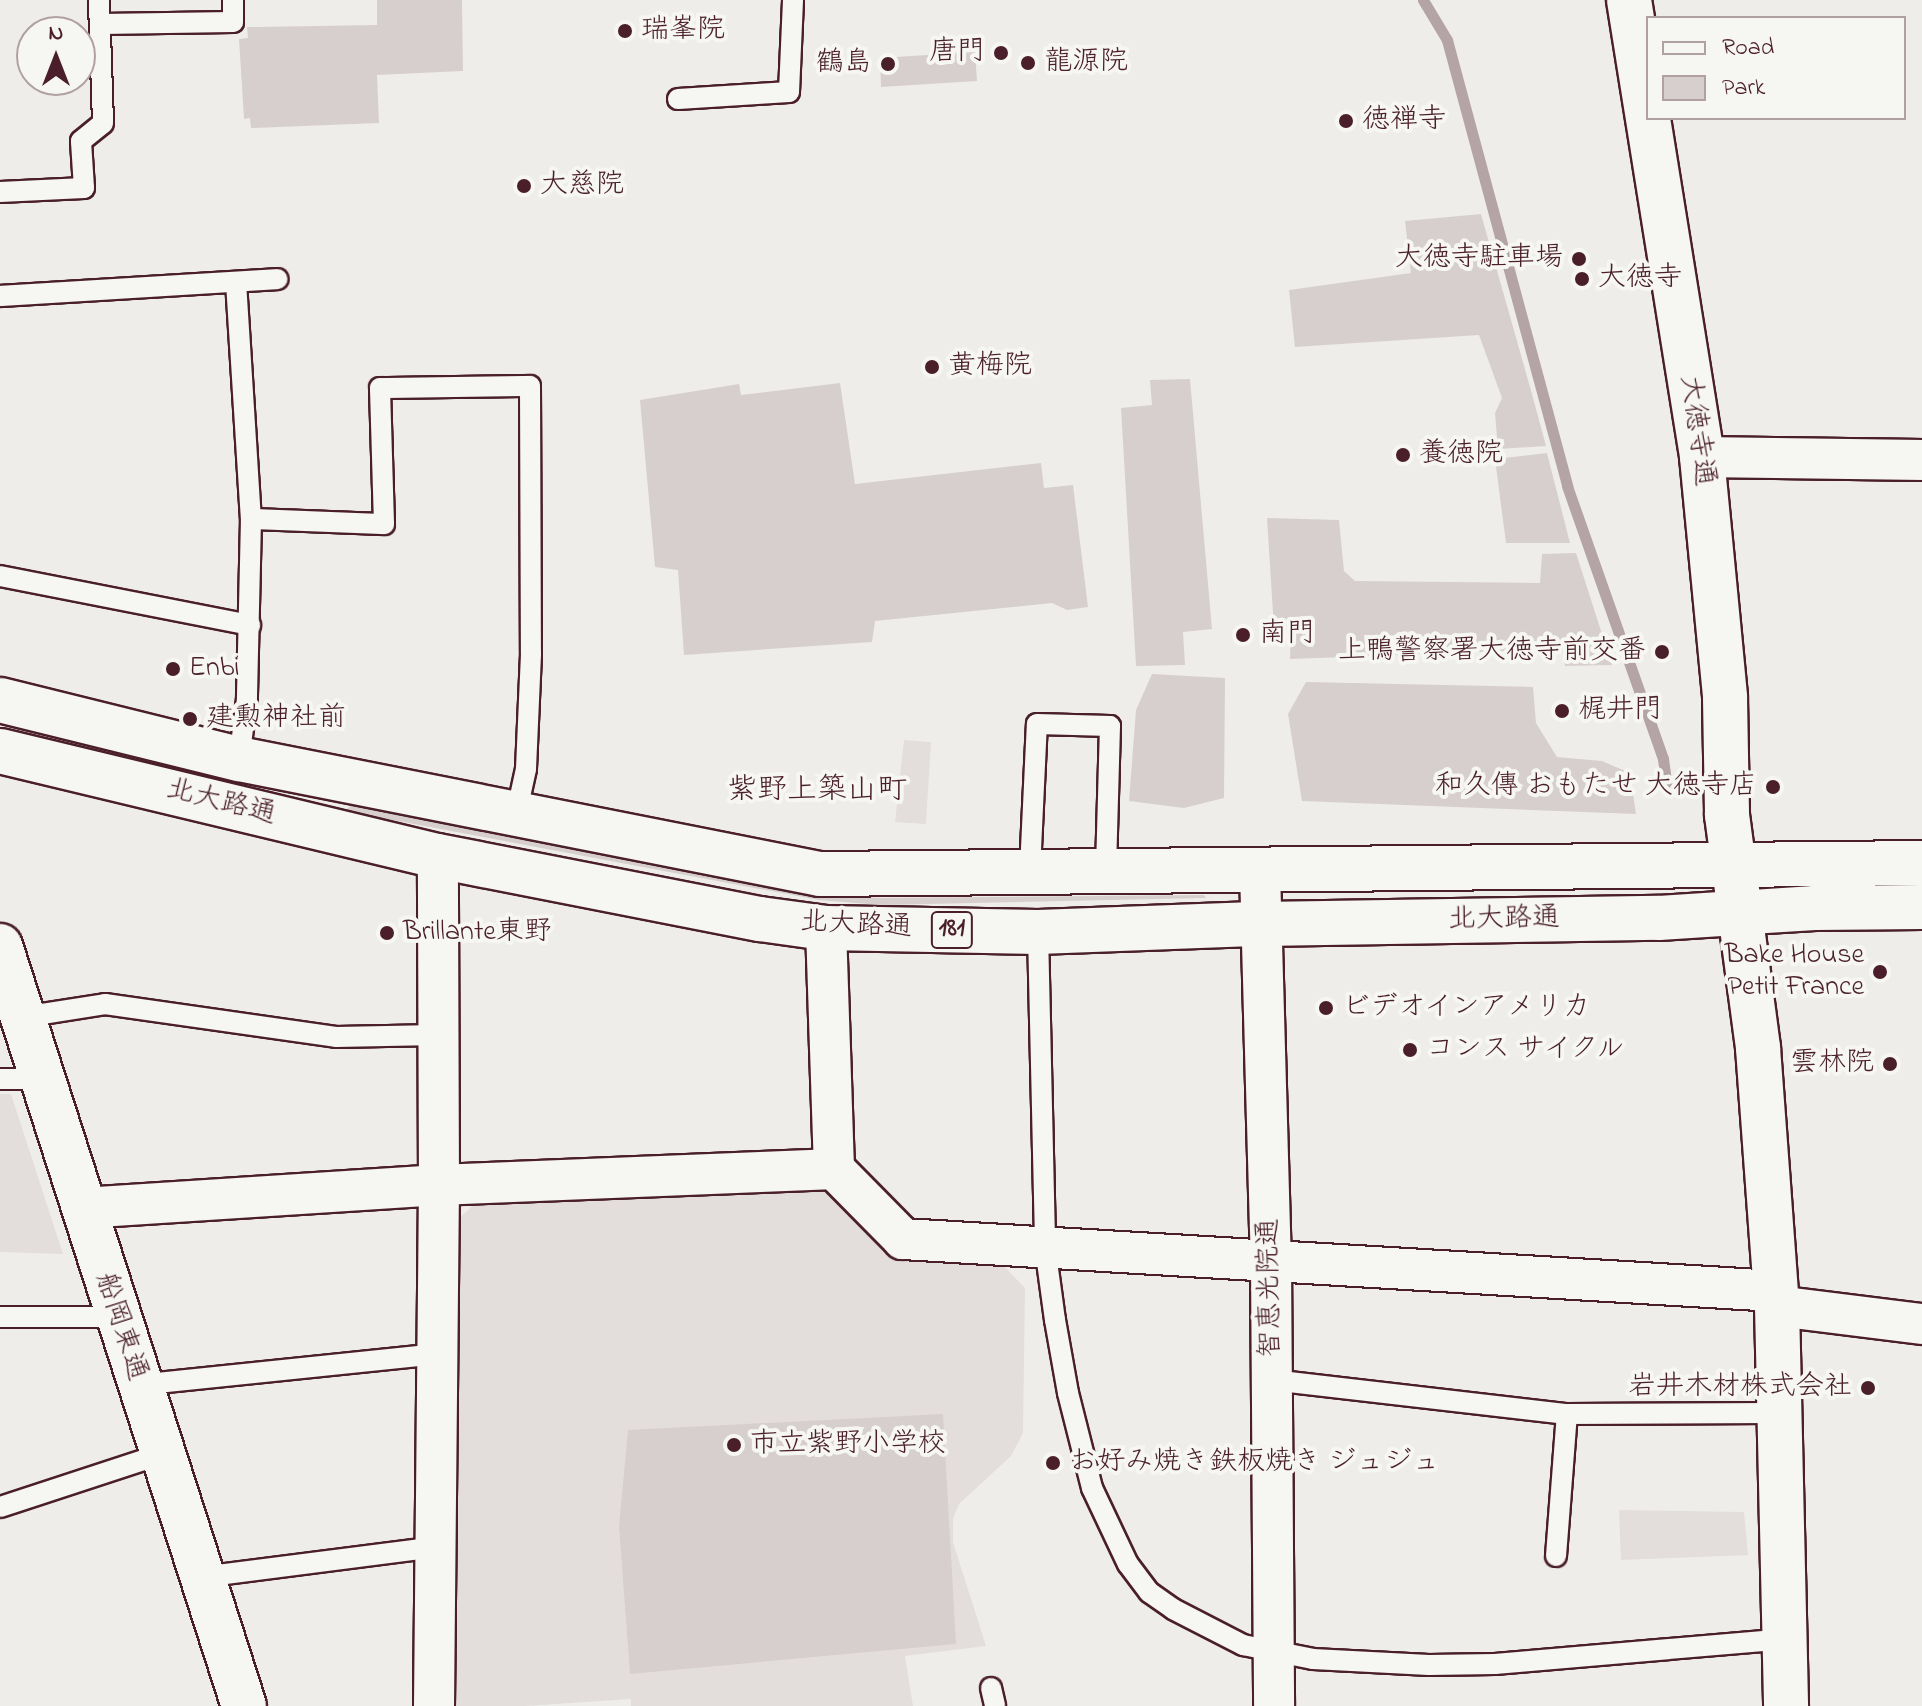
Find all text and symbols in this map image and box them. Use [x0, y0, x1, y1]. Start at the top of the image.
place label: 瑞峯院 [641, 14, 725, 48]
north arrow [16, 16, 96, 96]
legend [1646, 16, 1906, 120]
text: N [49, 18, 63, 50]
marker: 瑞峯院 [616, 22, 634, 40]
text: Road [1722, 31, 1774, 66]
place label: 唐門 [929, 36, 985, 70]
marker: 唐門 [992, 44, 1010, 62]
place label: 龍源院 [1044, 46, 1128, 80]
place label: 鶴島 [816, 47, 872, 81]
marker: 龍源院 [1019, 54, 1037, 72]
marker: 鶴島 [879, 55, 897, 73]
text: Park [1722, 71, 1765, 106]
place label: 徳禅寺 [1362, 104, 1446, 138]
marker: 徳禅寺 [1337, 112, 1355, 130]
place label: 大慈院 [540, 169, 624, 203]
marker: 大慈院 [515, 177, 533, 195]
place label: 大徳寺駐車場 [1395, 242, 1563, 276]
marker: 大徳寺駐車場 [1570, 250, 1588, 268]
place label: 大徳寺 [1598, 262, 1682, 296]
marker: 大徳寺 [1573, 270, 1591, 288]
place label: 黄梅院 [948, 350, 1032, 384]
marker: 黄梅院 [923, 358, 941, 376]
street label: 大徳寺通 [1672, 373, 1720, 489]
place label: 養徳院 [1419, 438, 1503, 472]
marker: 養徳院 [1394, 446, 1412, 464]
place label: 南門 [1259, 618, 1315, 652]
marker: 南門 [1234, 626, 1252, 644]
place label: 上鴨警察署大徳寺前交番 [1338, 635, 1646, 669]
marker: 上鴨警察署大徳寺前交番 [1653, 643, 1671, 661]
place label: Enbi [189, 652, 240, 686]
marker: Enbi [164, 660, 182, 678]
place label: 梶井門 [1578, 694, 1662, 728]
place label: 建勲神社前 [206, 702, 346, 736]
marker: 梶井門 [1553, 702, 1571, 720]
marker: 建勲神社前 [181, 710, 199, 728]
place label: 和久傳 おもたせ 大徳寺店 [1435, 770, 1757, 804]
street label: 北大路通 [163, 773, 279, 833]
district label: 紫野上築山町 [727, 773, 907, 809]
marker: 和久傳 おもたせ 大徳寺店 [1764, 778, 1782, 796]
street label: 北大路通 [1448, 902, 1560, 938]
street label: 北大路通 [799, 906, 913, 946]
road number: 181 [930, 908, 974, 952]
place label: Brillante東野 [403, 916, 552, 950]
marker: Brillante東野 [378, 924, 396, 942]
place label: Bake House Petit France [1725, 939, 1864, 1005]
marker: Bake House Petit France [1871, 963, 1889, 981]
place label: ビデオインアメリカ [1342, 991, 1594, 1025]
marker: ビデオインアメリカ [1317, 999, 1335, 1017]
place label: コンス サイクル [1426, 1033, 1629, 1067]
marker: コンス サイクル [1401, 1041, 1419, 1059]
place label: 雲林院 [1790, 1047, 1874, 1081]
marker: 雲林院 [1881, 1055, 1899, 1073]
street label: 智恵光院通 [1253, 1218, 1289, 1358]
street label: 船岡東通 [87, 1269, 153, 1385]
place label: 岩井木材株式会社 [1628, 1371, 1852, 1405]
marker: 岩井木材株式会社 [1859, 1379, 1877, 1397]
place label: 市立紫野小学校 [750, 1428, 946, 1462]
marker: 市立紫野小学校 [725, 1436, 743, 1454]
place label: お好み焼き鉄板焼き ジュジュ [1069, 1446, 1440, 1480]
marker: お好み焼き鉄板焼き ジュジュ [1044, 1454, 1062, 1472]

